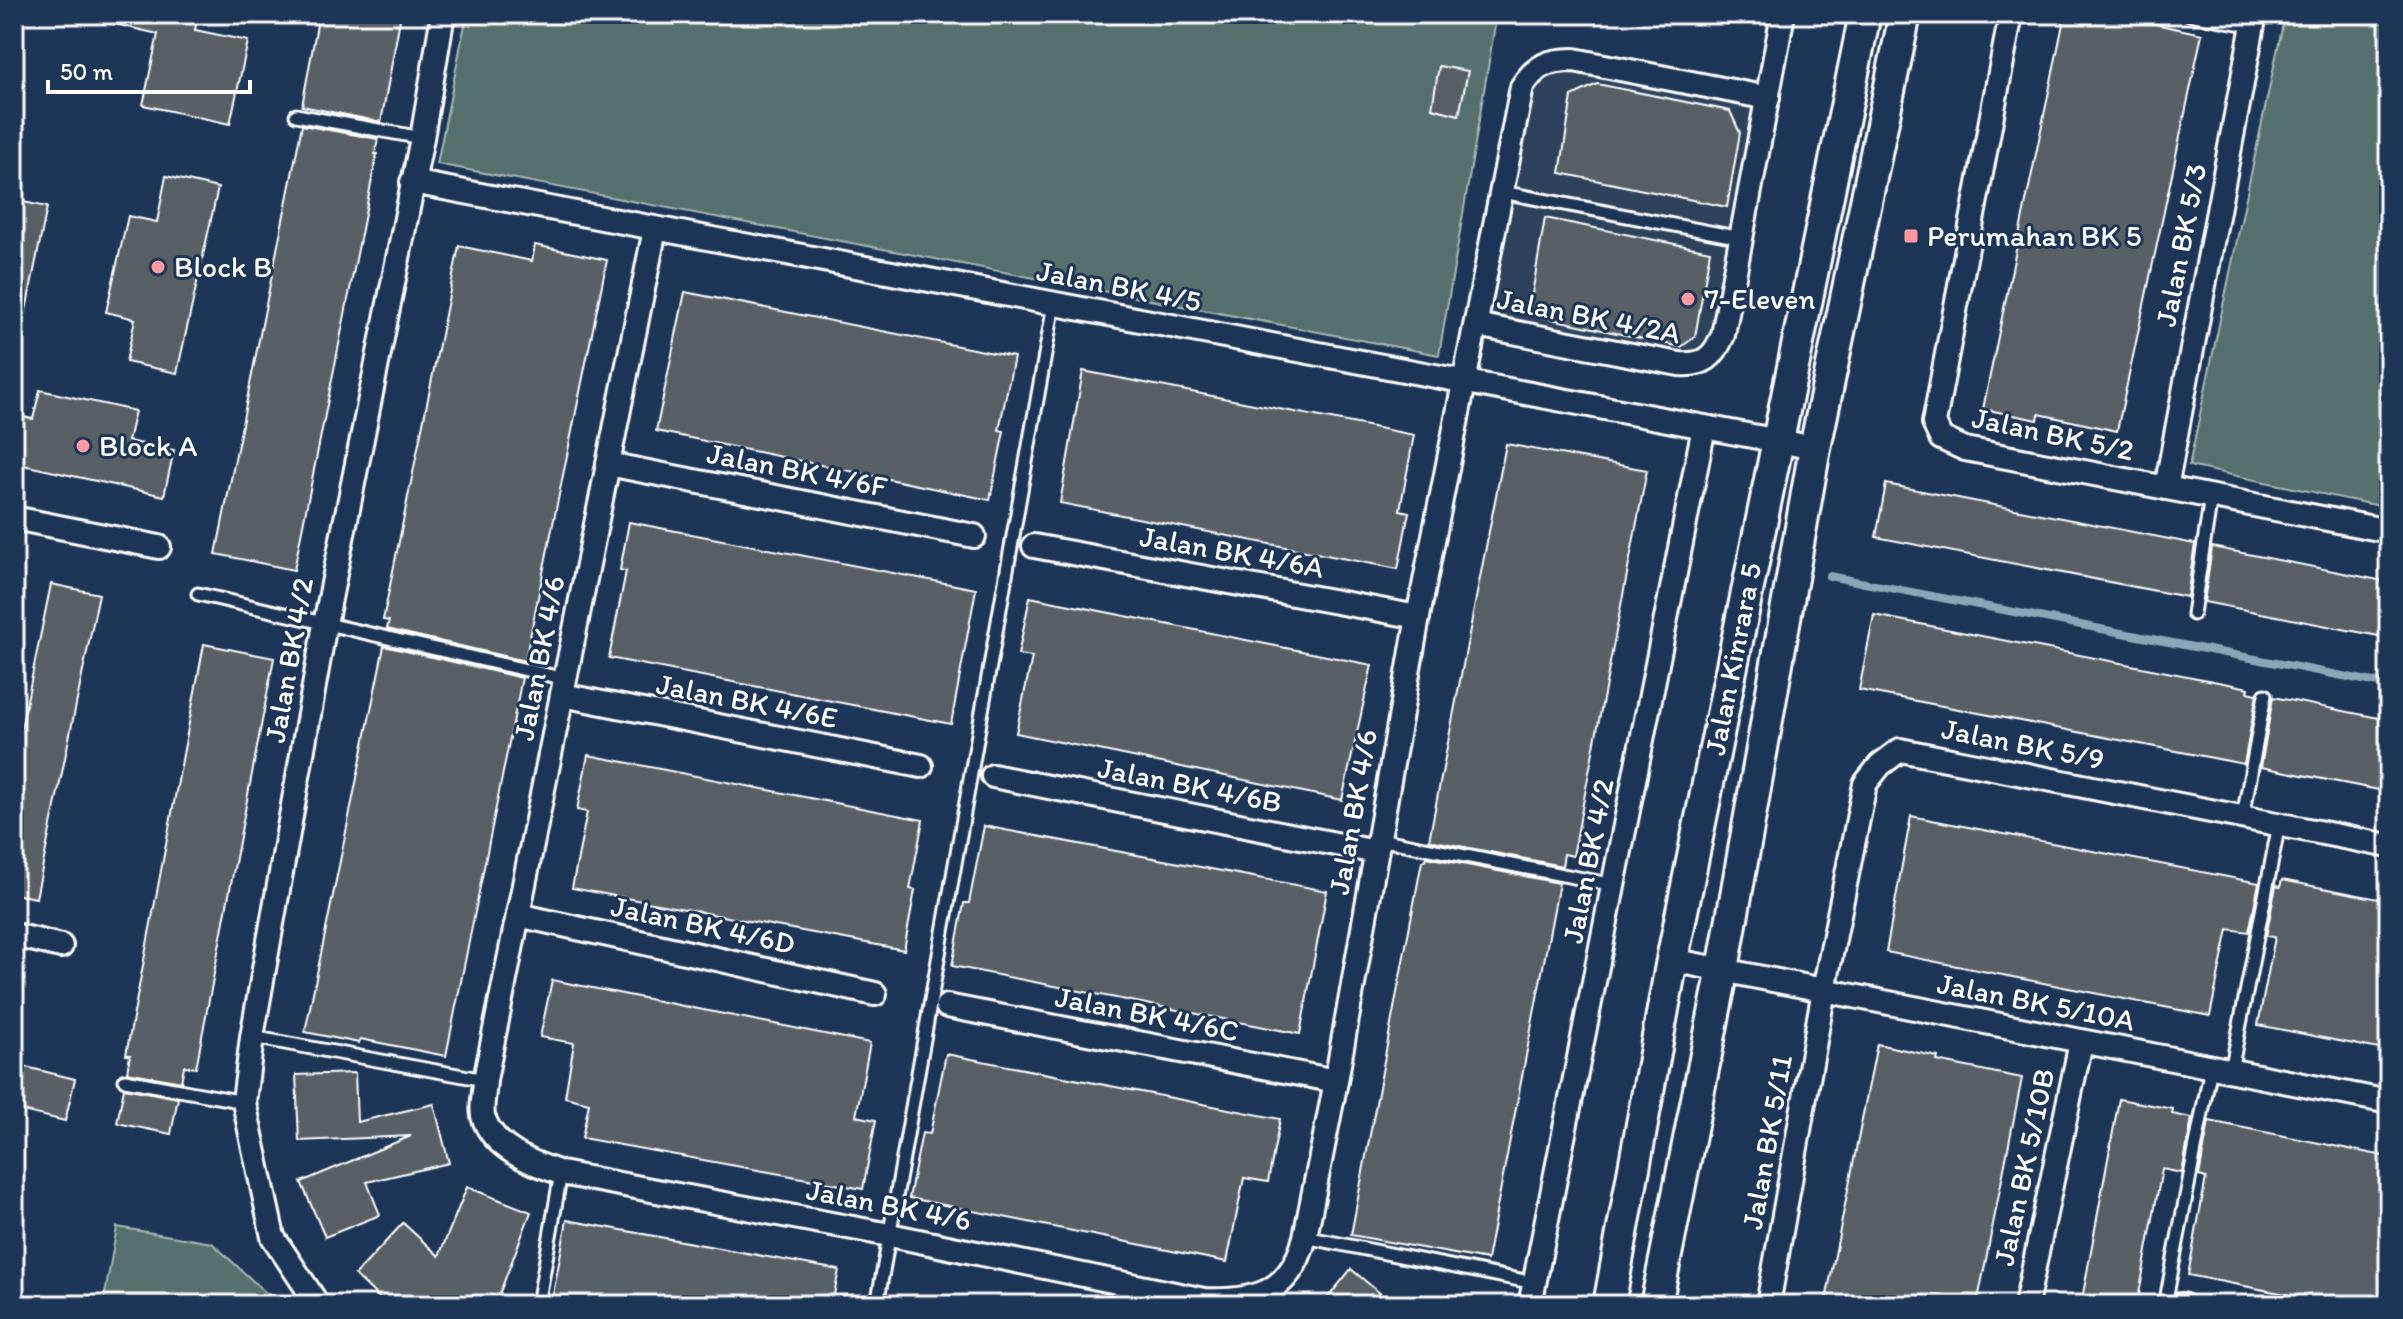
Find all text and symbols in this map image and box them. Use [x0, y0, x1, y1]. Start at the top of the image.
scale bar [48, 44, 250, 94]
text: 50 m [60, 57, 113, 86]
street label: Jalan BK 5/3 [2147, 160, 2214, 330]
place label: Perumahan BK 5 [1927, 217, 2142, 254]
marker: Perumahan BK 5 [1902, 227, 1920, 245]
place label: Block B [174, 248, 272, 285]
street label: Jalan BK 4/5 [1034, 251, 1205, 320]
marker: Block B [149, 258, 167, 276]
street label: Jalan BK 4/2A [1494, 280, 1684, 351]
place label: 7-Eleven [1704, 280, 1815, 317]
marker: 7-Eleven [1679, 290, 1697, 308]
street label: Jalan BK 5/2 [1969, 398, 2138, 469]
place label: Block A [99, 427, 197, 464]
street label: Jalan BK 4/6F [704, 434, 891, 505]
marker: Block A [74, 437, 92, 455]
street label: Jalan BK 4/6A [1137, 517, 1327, 586]
street label: Jalan Kinrara 5 [1696, 560, 1769, 758]
street label: Jalan BK 4/6 [504, 572, 573, 743]
street label: Jalan BK 4/2 [256, 574, 321, 745]
street label: Jalan BK 4/6E [653, 665, 841, 736]
street label: Jalan BK 5/9 [1939, 710, 2107, 777]
street label: Jalan BK 4/6 [1320, 726, 1385, 897]
street label: Jalan BK 4/6B [1095, 749, 1285, 820]
street label: Jalan BK 4/2 [1553, 775, 1622, 946]
street label: Jalan BK 4/6D [608, 887, 798, 962]
street label: Jalan BK 5/10A [1934, 964, 2138, 1039]
street label: Jalan BK 4/6C [1052, 978, 1242, 1049]
street label: Jalan BK 5/11 [1733, 1052, 1800, 1232]
street label: Jalan BK 5/10B [1985, 1065, 2062, 1269]
street label: Jalan BK 4/6 [804, 1170, 975, 1239]

